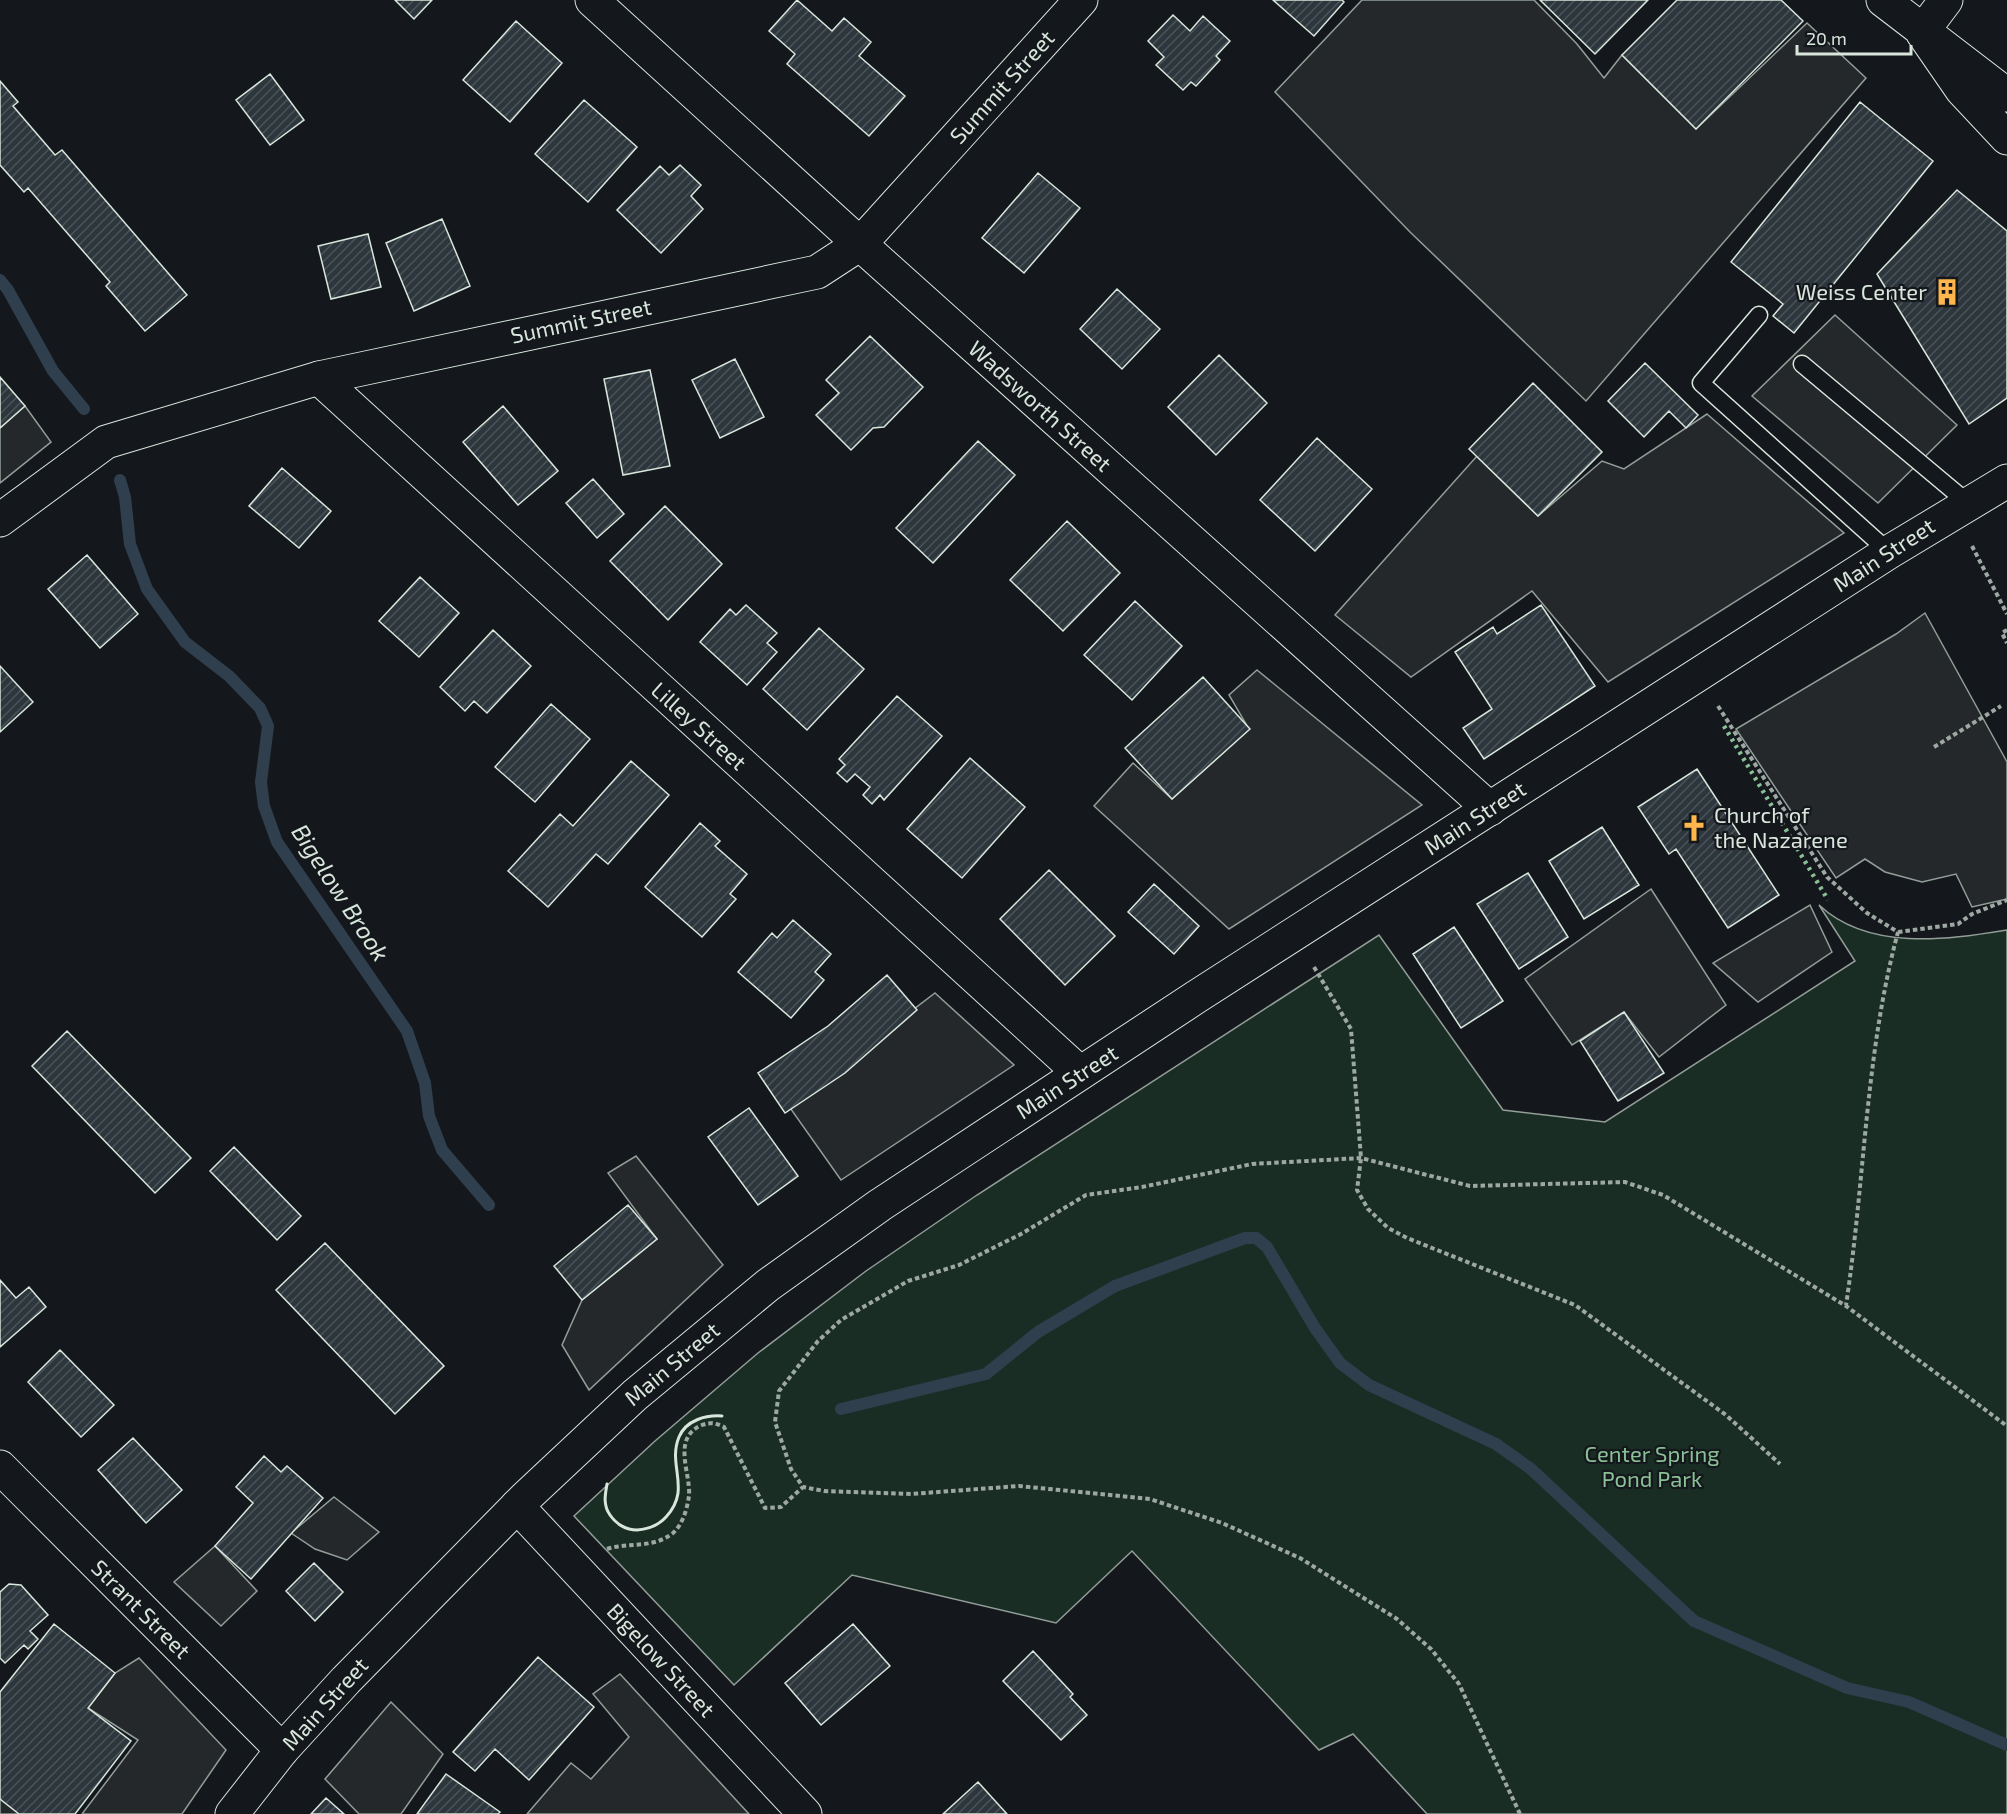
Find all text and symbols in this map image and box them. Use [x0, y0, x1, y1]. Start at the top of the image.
scale bar [1797, 18, 1911, 56]
street label: Summit Street [944, 24, 1059, 148]
text: 20 m [1806, 27, 1847, 49]
building icon: Weiss Center [1932, 277, 1962, 307]
place label: Weiss Center [1796, 278, 1927, 304]
street label: Summit Street [508, 292, 654, 348]
street label: Wadsworth Street [964, 334, 1117, 476]
street label: Main Street [1828, 512, 1939, 597]
street label: Lilley Street [647, 676, 753, 775]
street label: Main Street [1419, 775, 1530, 860]
place label: Church of the Nazarene [1714, 801, 1848, 852]
church icon: Church of the Nazarene [1679, 813, 1709, 843]
water label: Bigelow Brook [286, 818, 396, 966]
street label: Main Street [1011, 1039, 1122, 1124]
street label: Main Street [619, 1316, 724, 1410]
park label: Center Spring Pond Park [1584, 1440, 1720, 1491]
street label: Strant Street [87, 1554, 196, 1663]
street label: Bigelow Street [603, 1597, 721, 1721]
street label: Main Street [276, 1652, 373, 1755]

